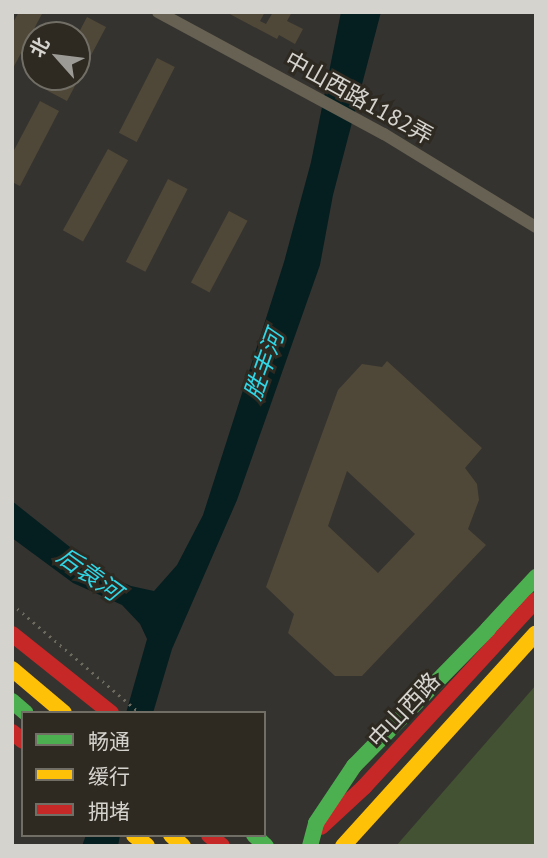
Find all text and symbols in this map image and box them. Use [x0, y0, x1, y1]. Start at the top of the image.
north arrow [21, 21, 91, 91]
text: 北 [24, 33, 54, 61]
street label: 中山西路1182弄 [280, 46, 438, 150]
water label: 胜丰河 [238, 326, 290, 404]
water label: 后袁河 [51, 541, 127, 607]
street label: 中山西路 [363, 667, 445, 753]
legend [21, 711, 266, 837]
text: 畅通 [88, 728, 130, 755]
text: 缓行 [88, 763, 130, 790]
text: 拥堵 [88, 798, 130, 825]

